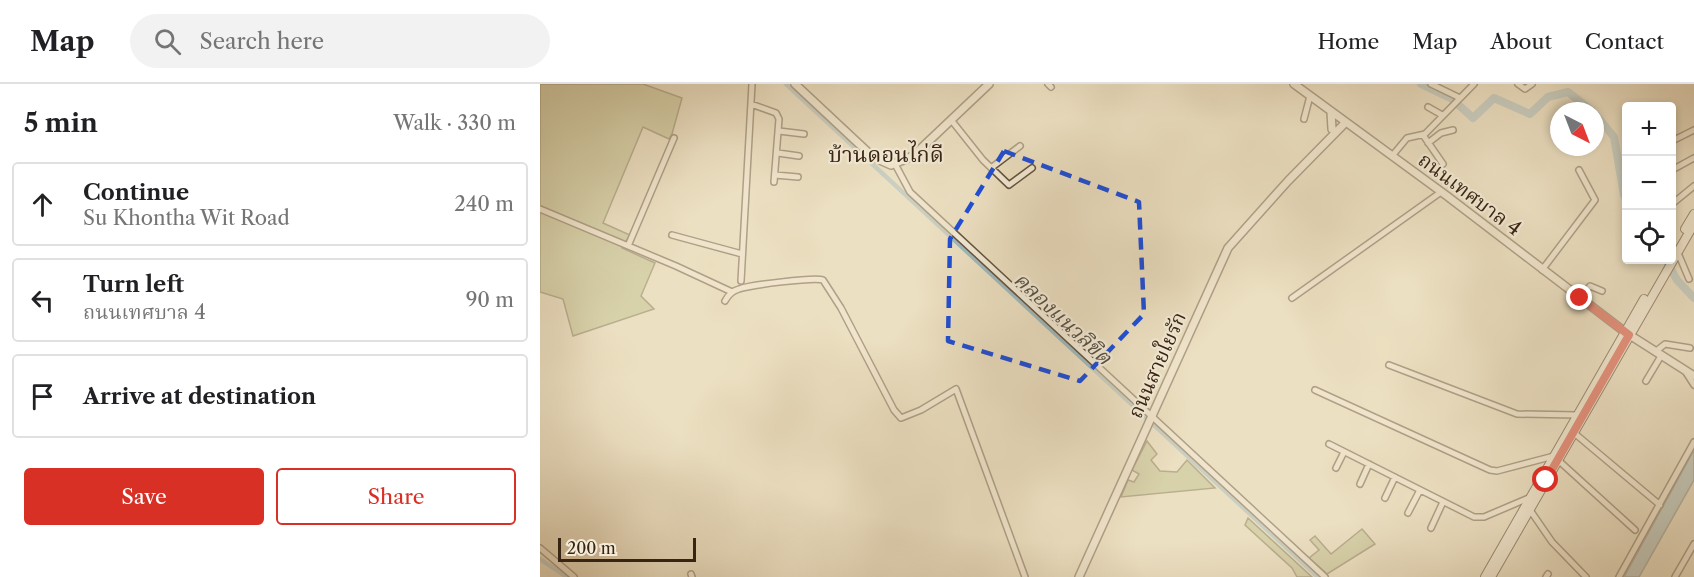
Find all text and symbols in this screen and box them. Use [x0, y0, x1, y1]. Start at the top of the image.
search box [130, 14, 550, 68]
text: Map [30, 24, 94, 58]
icon: search [151, 25, 184, 58]
text: Search here [199, 28, 324, 55]
text: Home [1318, 29, 1379, 54]
text: Map [1412, 29, 1457, 54]
text: About [1490, 29, 1552, 54]
text: Contact [1585, 29, 1664, 54]
north arrow [1550, 102, 1604, 156]
map controls [1622, 102, 1676, 264]
button: + [1622, 102, 1676, 156]
text: 5 min [24, 107, 98, 139]
text: Walk · 330 m [393, 111, 516, 135]
district label: บ้านดอนไก่ดี [828, 140, 944, 168]
street label: ถนนเทศบาล 4 [1414, 147, 1526, 241]
button: − [1622, 156, 1676, 210]
text: Continue [83, 179, 189, 206]
icon: ahead [26, 188, 59, 221]
text: 240 m [454, 192, 514, 216]
text: Su Khontha Wit Road [83, 206, 290, 230]
button: locate [1622, 210, 1676, 264]
water label: คลองแนวลิขิต [1009, 267, 1117, 370]
text: Turn left [83, 271, 184, 298]
icon: left [26, 284, 59, 317]
route end [1566, 284, 1592, 310]
text: 90 m [466, 288, 514, 312]
text: ถนนเทศบาล 4 [83, 300, 206, 324]
street label: ถนนสายใยรัก [1122, 308, 1191, 422]
icon: arrive [26, 380, 59, 413]
text: Arrive at destination [83, 383, 316, 410]
route start [1532, 466, 1558, 492]
button: Save [24, 468, 264, 525]
button: Share [276, 468, 516, 525]
scale bar [558, 535, 696, 562]
text: 200 m [567, 538, 616, 558]

